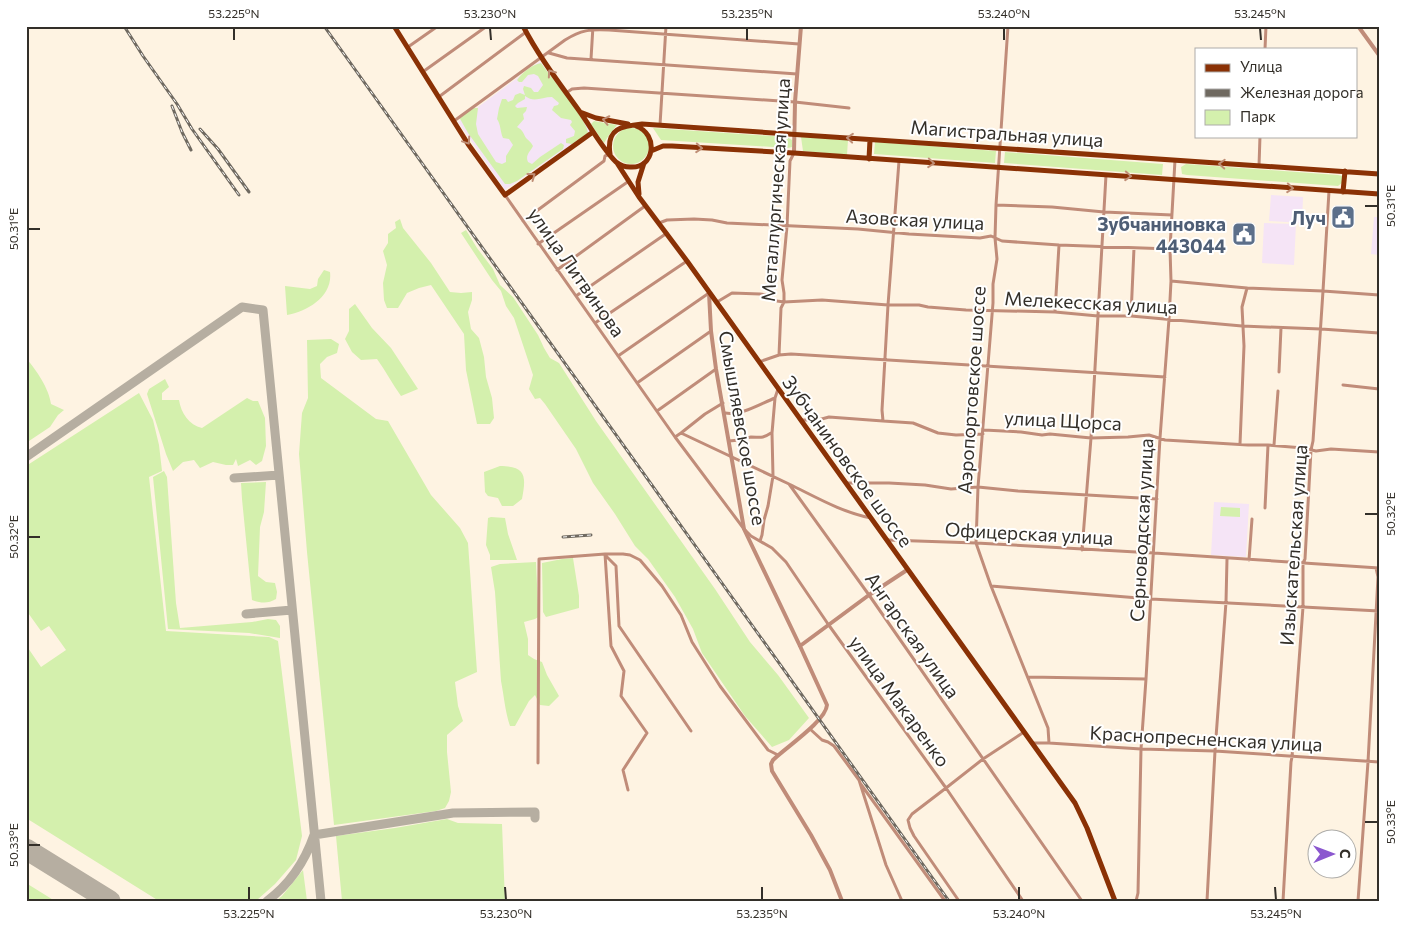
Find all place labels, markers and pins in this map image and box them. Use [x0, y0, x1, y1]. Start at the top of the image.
public building icon: Луч [1330, 204, 1356, 230]
place label: Луч [1291, 206, 1326, 229]
place label: Зубчаниновка 443044 [1097, 212, 1226, 257]
public building icon: Зубчаниновка 443044 [1231, 221, 1257, 247]

